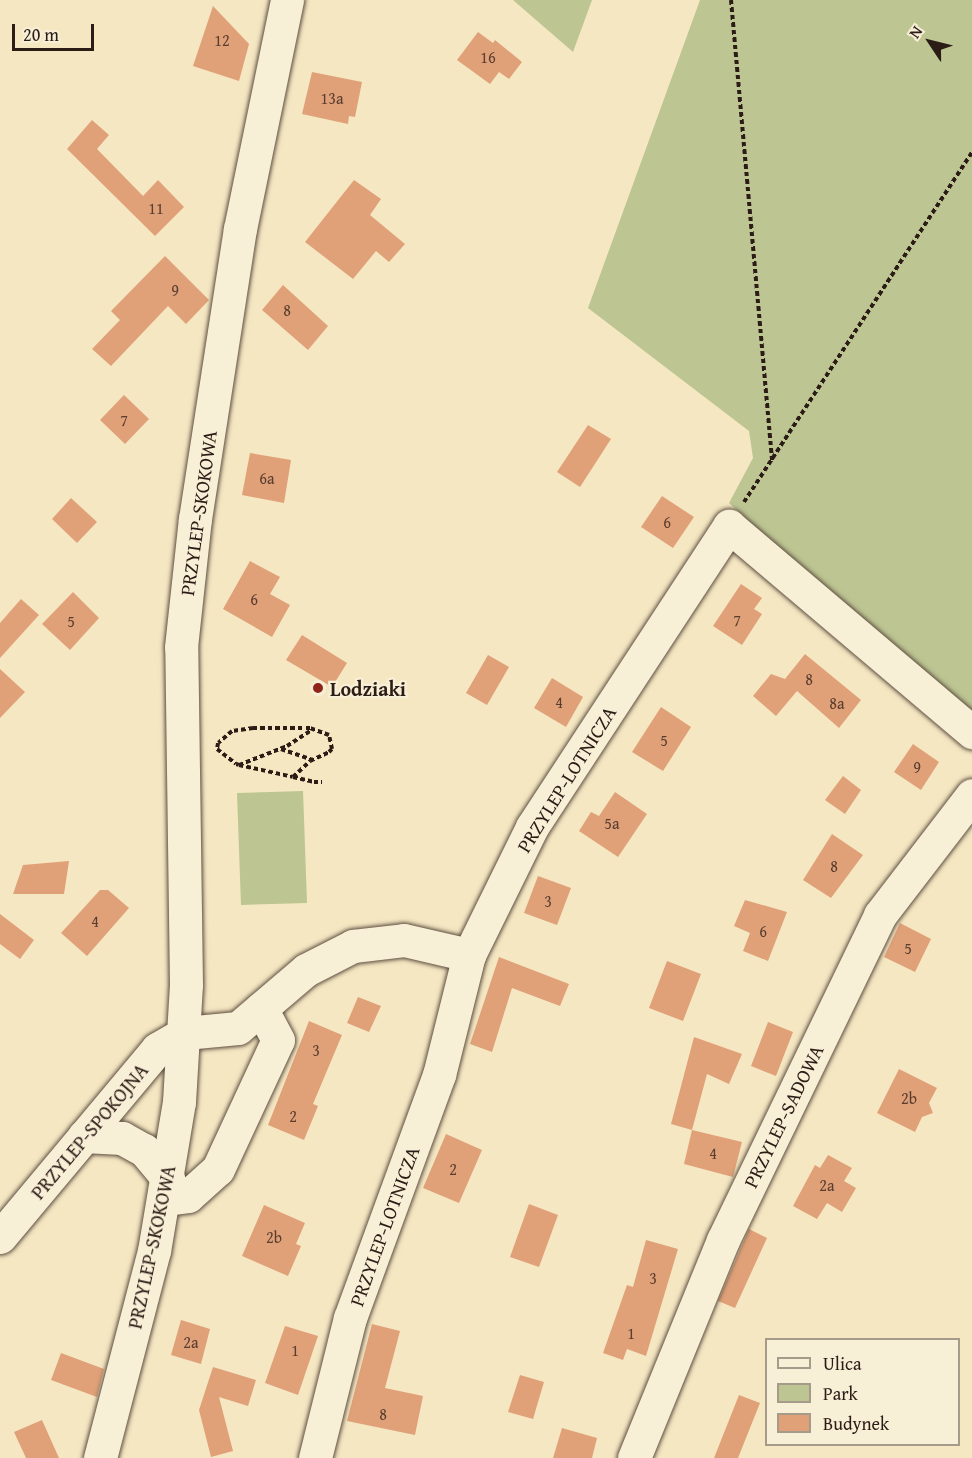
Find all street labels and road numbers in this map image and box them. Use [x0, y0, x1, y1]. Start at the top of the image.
street label: PRZYLEP-SKOKOWA [175, 429, 221, 597]
street label: PRZYLEP-LOTNICZA [511, 701, 621, 857]
street label: PRZYLEP-SADOWA [738, 1041, 828, 1191]
street label: PRZYLEP-SPOKOJNA [25, 1058, 153, 1204]
street label: PRZYLEP-LOTNICZA [344, 1143, 424, 1309]
street label: PRZYLEP-SKOKOWA [122, 1163, 180, 1331]

